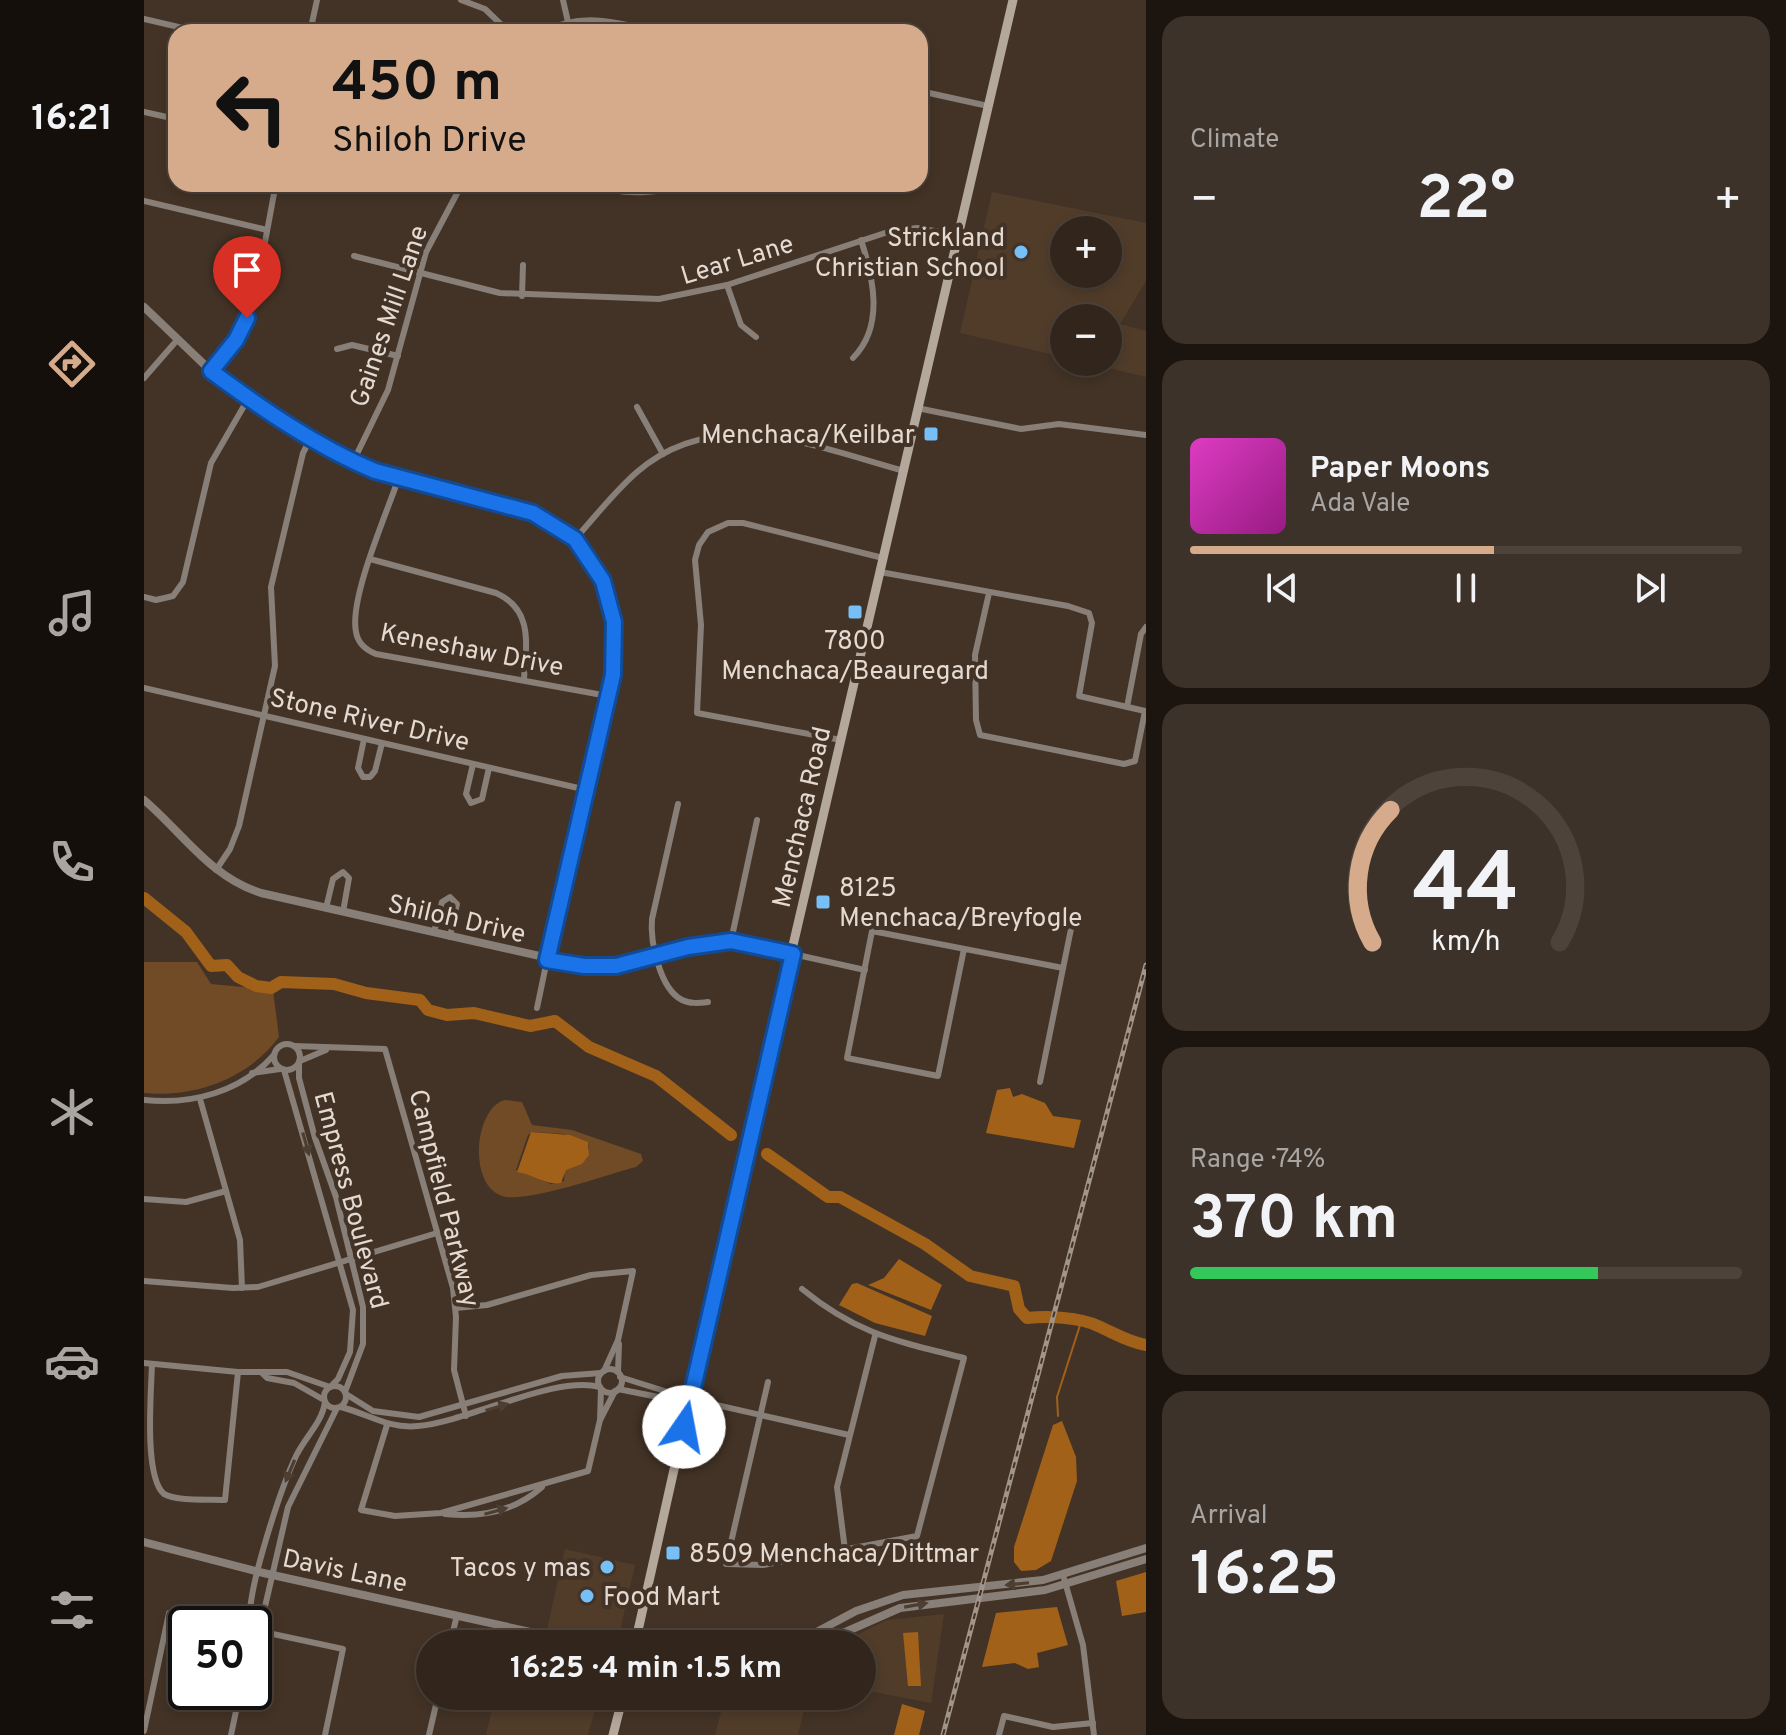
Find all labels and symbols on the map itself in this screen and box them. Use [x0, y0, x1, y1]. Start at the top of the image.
street label: Gaines Mill Lane [344, 222, 437, 412]
place label: Strickland Christian School [815, 223, 1005, 286]
street label: Lear Lane [677, 229, 798, 294]
pin [213, 236, 281, 318]
marker: Strickland Christian School [1012, 243, 1030, 261]
place label: Menchaca/Keilbar [701, 420, 915, 453]
marker: Menchaca/Keilbar [922, 425, 940, 443]
marker: 7800 Menchaca/Beauregard [846, 603, 864, 621]
street label: Keneshaw Drive [377, 617, 566, 685]
place label: 7800 Menchaca/Beauregard [721, 626, 989, 689]
street label: Stone River Drive [267, 682, 472, 760]
street label: Menchaca Road [767, 724, 840, 911]
place label: 8125 Menchaca/Breyfogle [839, 873, 1082, 936]
street label: Shiloh Drive [384, 889, 529, 952]
marker: 8125 Menchaca/Breyfogle [814, 893, 832, 911]
street label: Campfield Parkway [400, 1086, 486, 1311]
street label: Empress Boulevard [305, 1088, 394, 1313]
one-way arrow [301, 1132, 313, 1157]
position arrow [642, 1385, 726, 1469]
one-way arrow [485, 1400, 509, 1413]
one-way arrow [284, 1459, 297, 1482]
one-way arrow [484, 1505, 509, 1517]
place label: 8509 Menchaca/Dittmar [689, 1539, 979, 1572]
street label: Davis Lane [279, 1543, 410, 1602]
marker: 8509 Menchaca/Dittmar [664, 1544, 682, 1562]
place label: Tacos y mas [450, 1553, 591, 1586]
marker: Tacos y mas [598, 1558, 616, 1576]
one-way arrow [1004, 1577, 1029, 1590]
place label: Food Mart [603, 1582, 721, 1615]
marker: Food Mart [578, 1587, 596, 1605]
one-way arrow [904, 1599, 929, 1611]
speed limit sign: 50 [168, 1606, 272, 1710]

